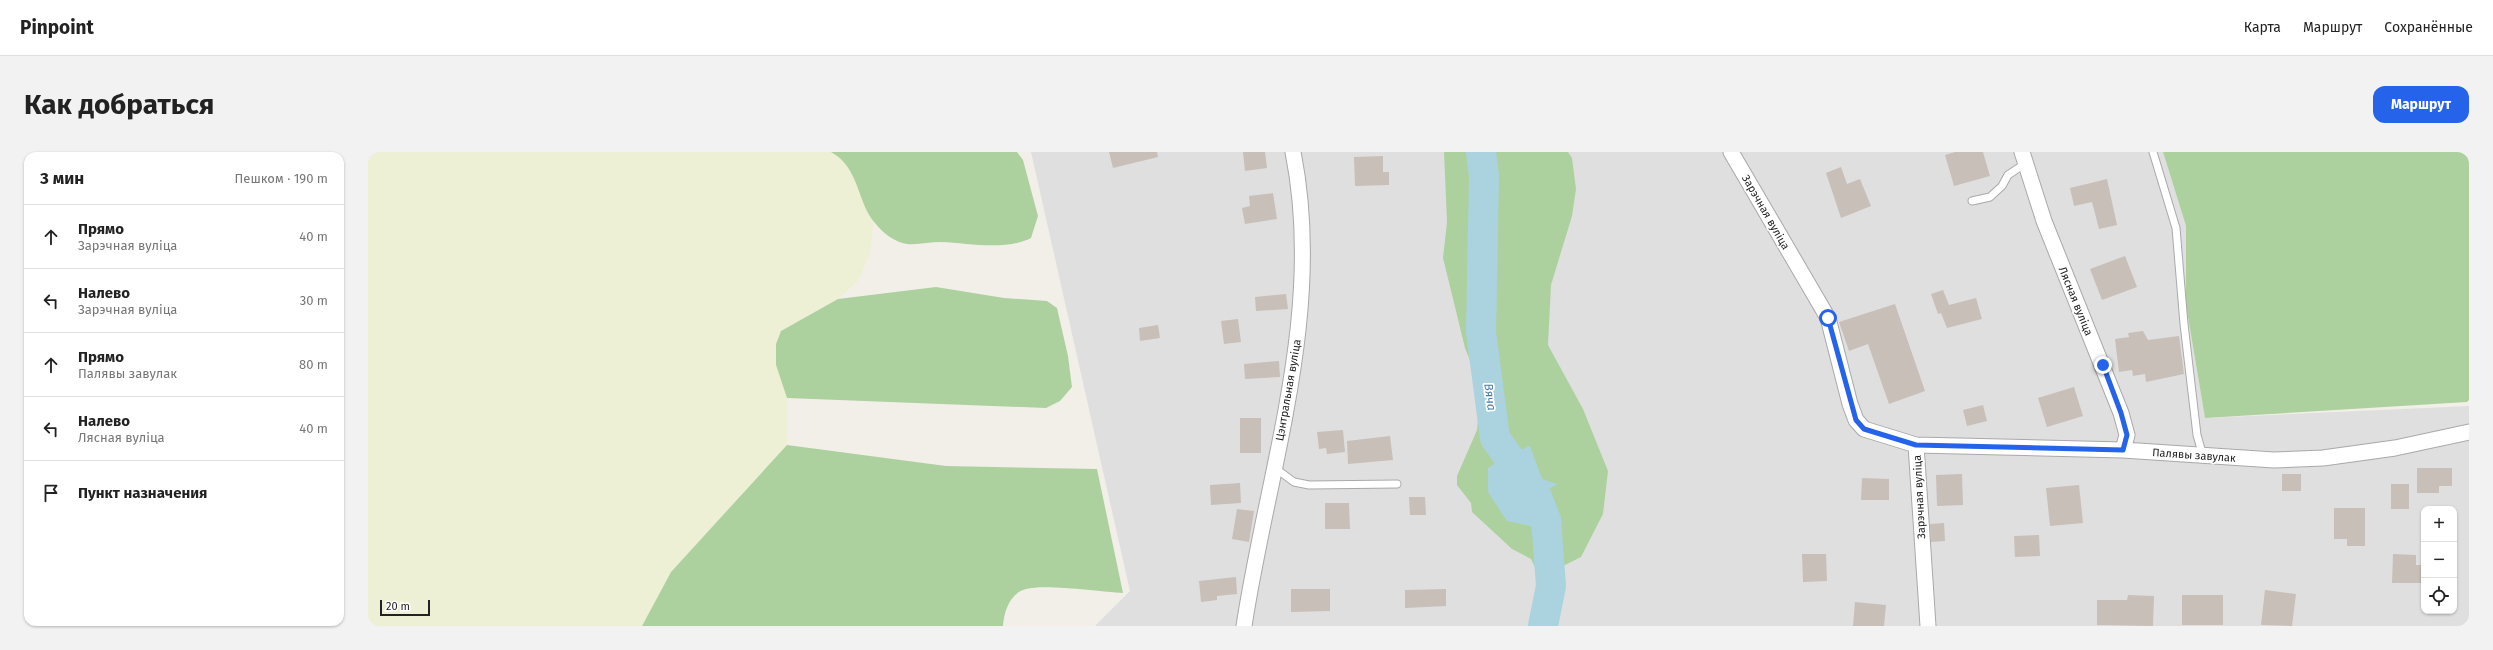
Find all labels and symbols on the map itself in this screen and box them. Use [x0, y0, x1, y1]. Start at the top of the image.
street label: Зарэчная вуліца [1739, 173, 1792, 252]
street label: Лясная вуліца [2056, 265, 2095, 338]
route start [1819, 309, 1837, 327]
street label: Цэнтральная вуліца [1273, 338, 1304, 442]
route end [2094, 356, 2112, 374]
water label: Вяча [1481, 383, 1499, 412]
street label: Палявы завулак [2152, 446, 2236, 465]
street label: Зарэчная вуліца [1911, 455, 1928, 539]
scale bar [380, 598, 430, 617]

